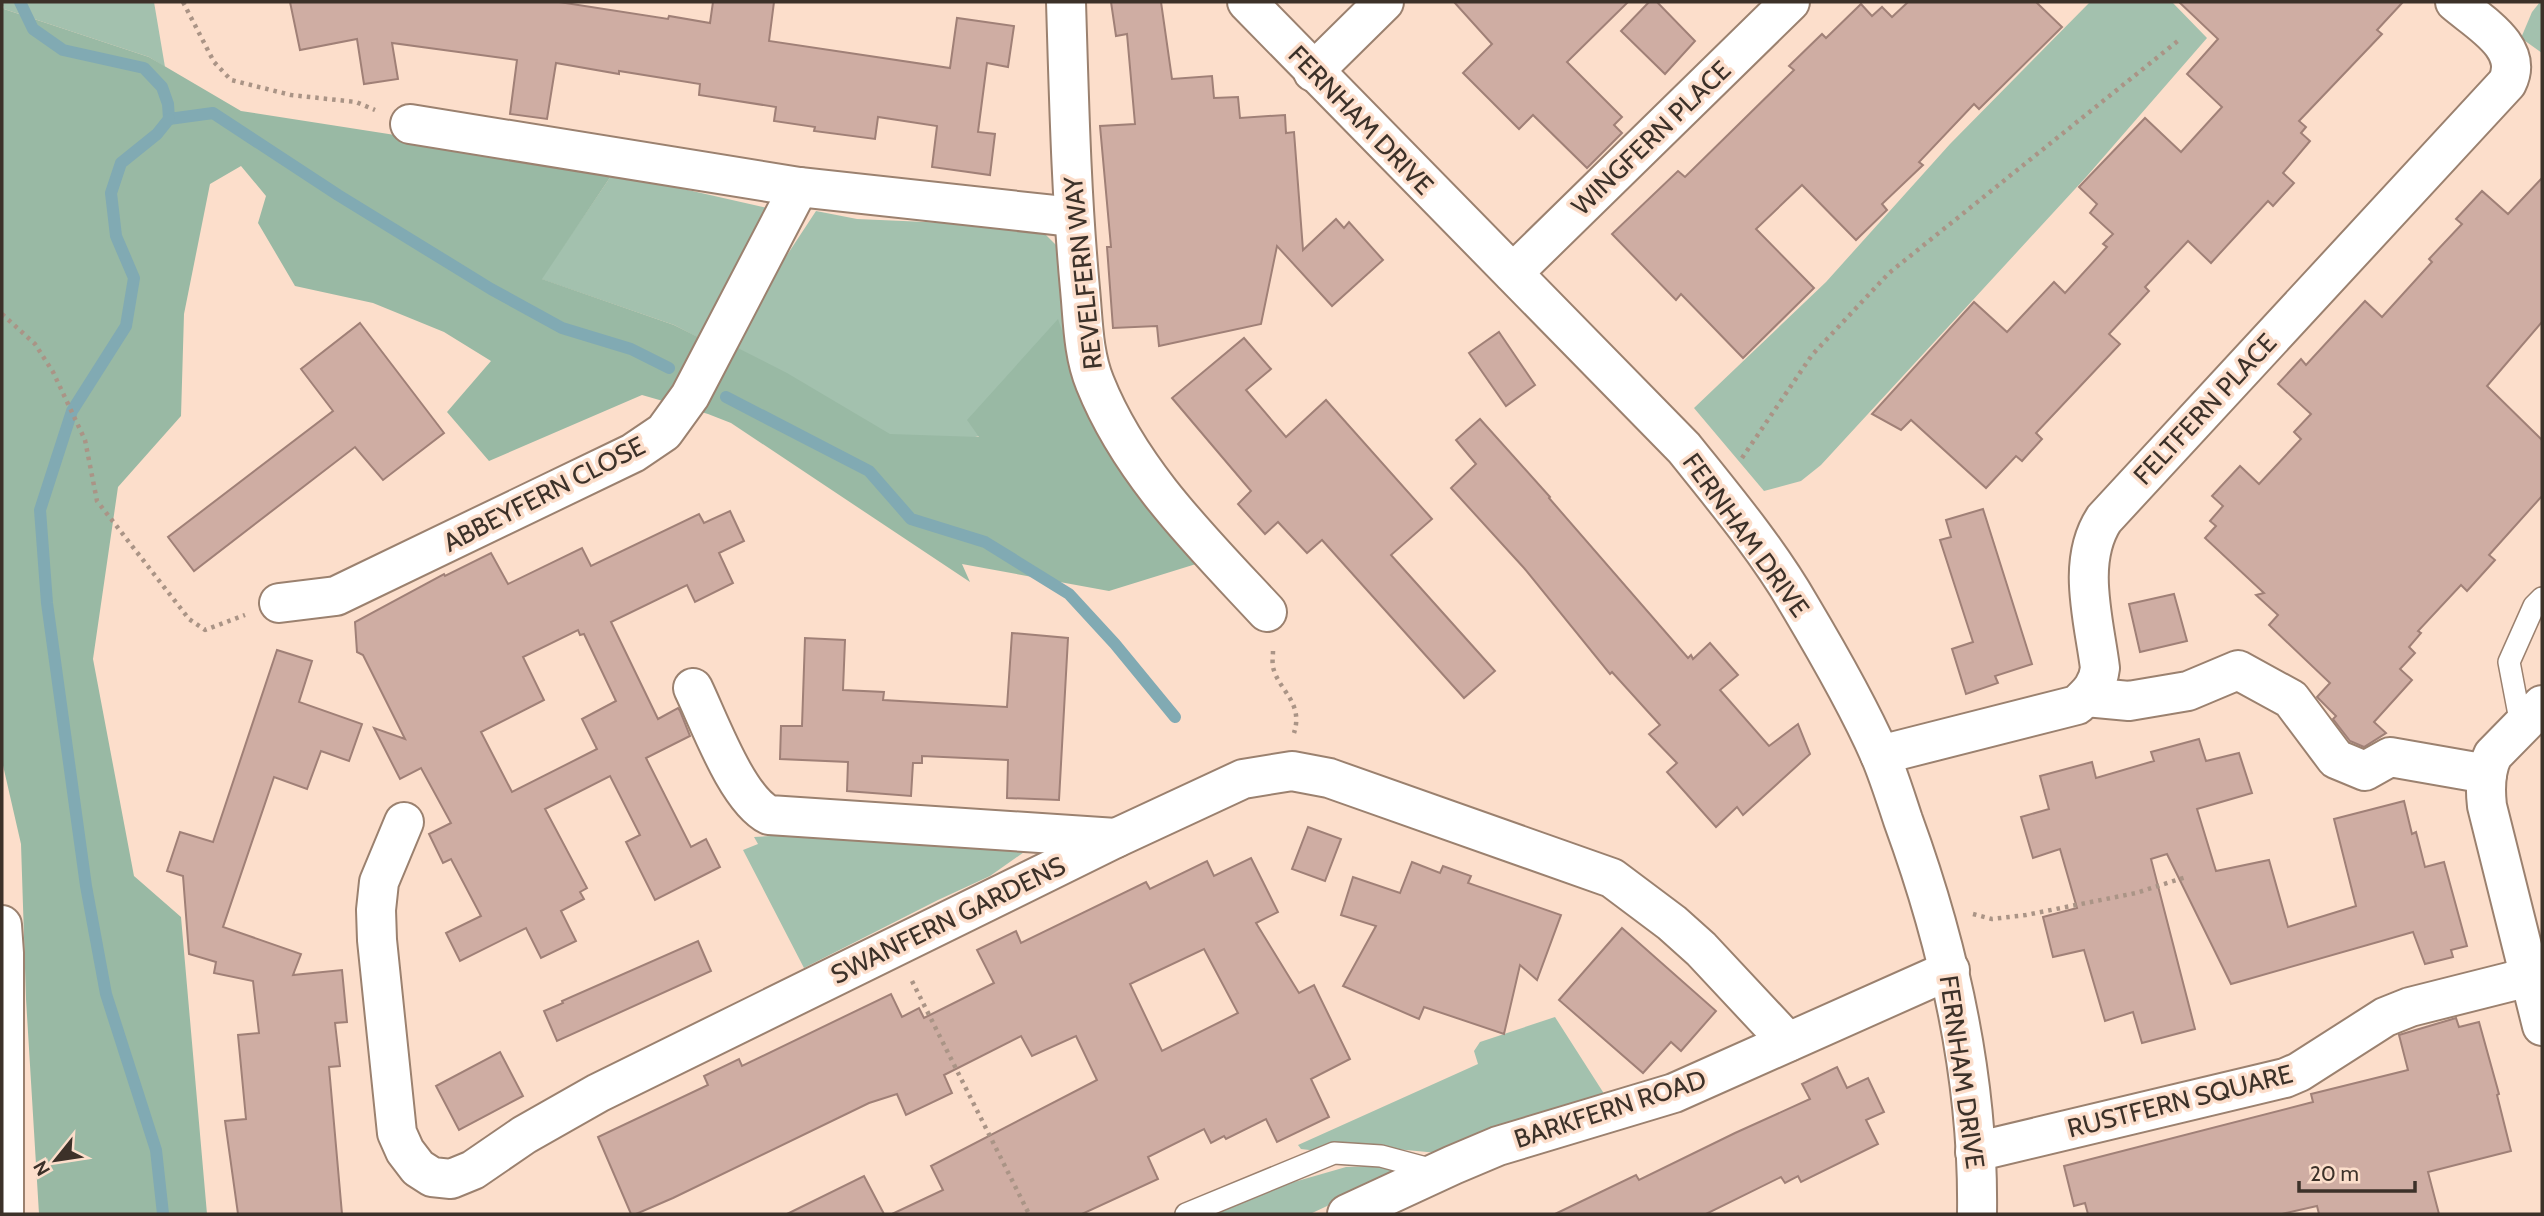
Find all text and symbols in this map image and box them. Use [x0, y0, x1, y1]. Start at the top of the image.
street label: FERNHAM DRIVE [1282, 39, 1440, 201]
street label: WINGFERN PLACE [1565, 54, 1737, 222]
street label: REVELFERN WAY [1057, 175, 1109, 371]
street label: FELTFERN PLACE [2127, 327, 2283, 491]
street label: ABBEYFERN CLOSE [438, 429, 650, 559]
street label: FERNHAM DRIVE [1676, 447, 1816, 623]
street label: SWANFERN GARDENS [826, 849, 1070, 991]
street label: FERNHAM DRIVE [1933, 973, 1991, 1171]
street label: RUSTFERN SQUARE [2064, 1058, 2296, 1144]
street label: BARKFERN ROAD [1510, 1063, 1710, 1155]
north arrow [21, 1125, 91, 1195]
scale bar [2299, 1150, 2414, 1194]
text: N [28, 1157, 55, 1180]
text: 20 m [2310, 1161, 2359, 1186]

